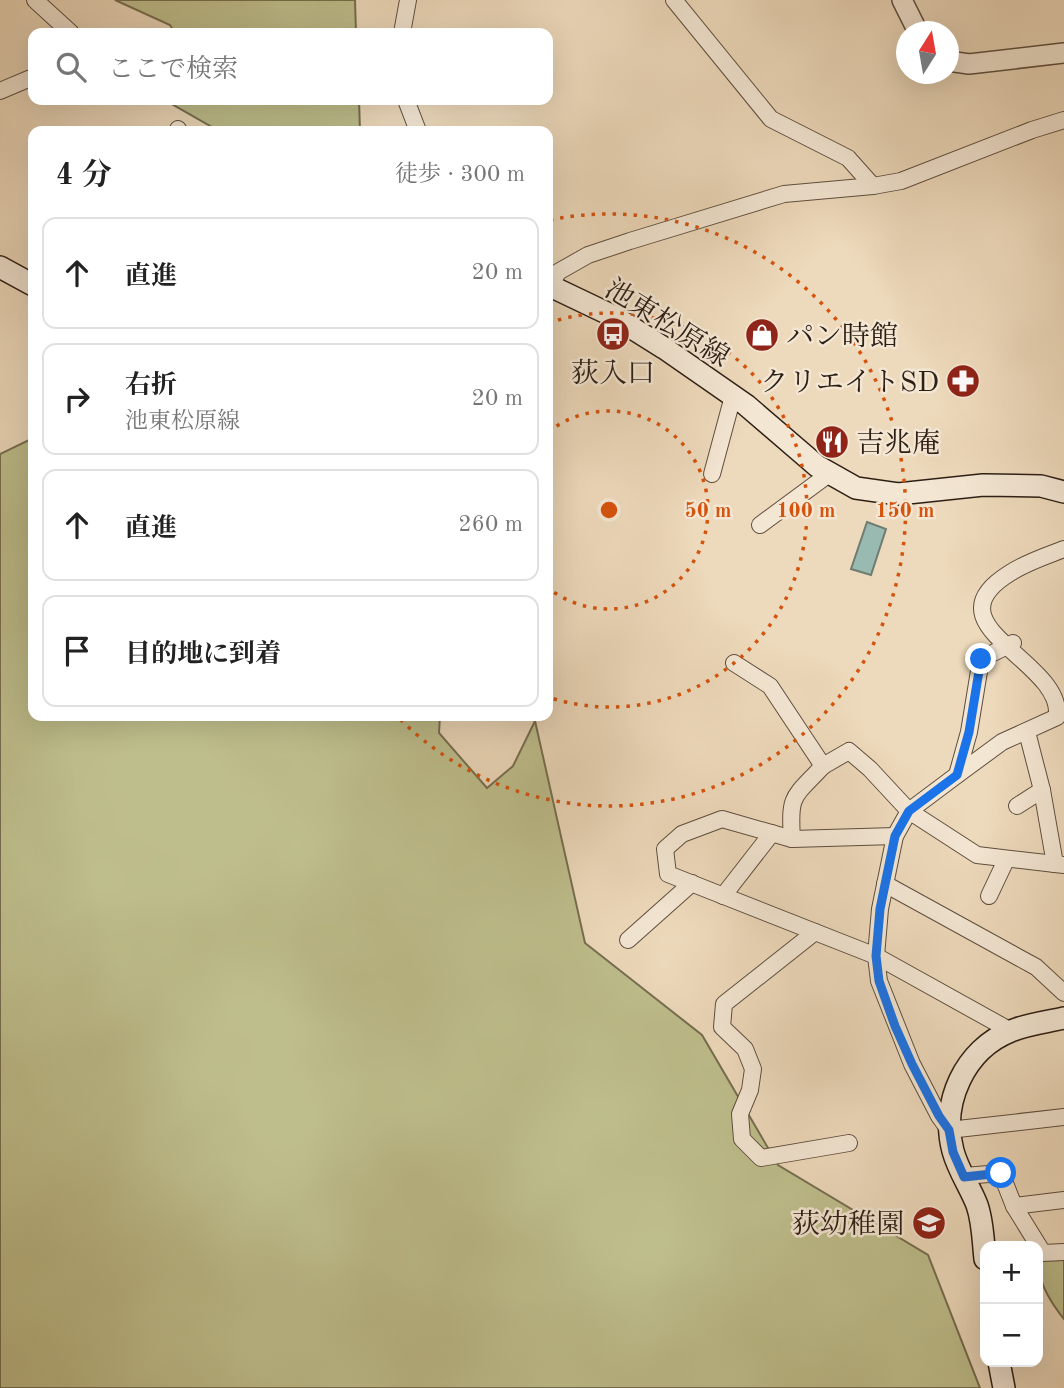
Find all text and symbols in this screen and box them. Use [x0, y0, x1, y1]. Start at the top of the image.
north arrow [896, 21, 959, 84]
search box [28, 28, 553, 105]
icon: search [52, 48, 90, 86]
text: ここで検索 [108, 57, 238, 83]
text: 4 分 [56, 161, 112, 191]
text: 徒歩 · 300 m [395, 163, 525, 186]
icon: ahead [58, 254, 96, 292]
text: 20 m [472, 261, 523, 284]
text: 直進 [125, 264, 177, 290]
street label: 池東松原線 [600, 273, 735, 374]
bus stop icon: 荻入口 [594, 315, 632, 353]
shop icon: パン時館 [743, 316, 781, 354]
place label: パン時館 [786, 321, 898, 352]
place label: 荻入口 [571, 358, 655, 389]
pharmacy icon: クリエイトSD [944, 362, 982, 400]
place label: クリエイトSD [760, 369, 939, 398]
text: 右折 [125, 373, 177, 399]
icon: right [58, 380, 96, 418]
text: 20 m [472, 387, 523, 410]
text: 池東松原線 [125, 410, 240, 433]
restaurant icon: 吉兆庵 [813, 423, 851, 461]
place label: 吉兆庵 [856, 428, 940, 459]
centre of rings [597, 498, 621, 522]
text: 50 m [684, 501, 732, 522]
text: 100 m [776, 501, 836, 522]
text: 150 m [875, 501, 935, 522]
icon: ahead [58, 506, 96, 544]
text: 260 m [458, 513, 523, 536]
text: 直進 [125, 516, 177, 542]
icon: arrive [58, 632, 96, 670]
text: 目的地に到着 [125, 642, 281, 668]
route end [965, 643, 996, 674]
route start [985, 1157, 1016, 1188]
school or university icon: 荻幼稚園 [910, 1204, 948, 1242]
place label: 荻幼稚園 [792, 1209, 904, 1240]
map controls [980, 1241, 1043, 1367]
button: + [980, 1241, 1043, 1304]
button: − [980, 1304, 1043, 1367]

